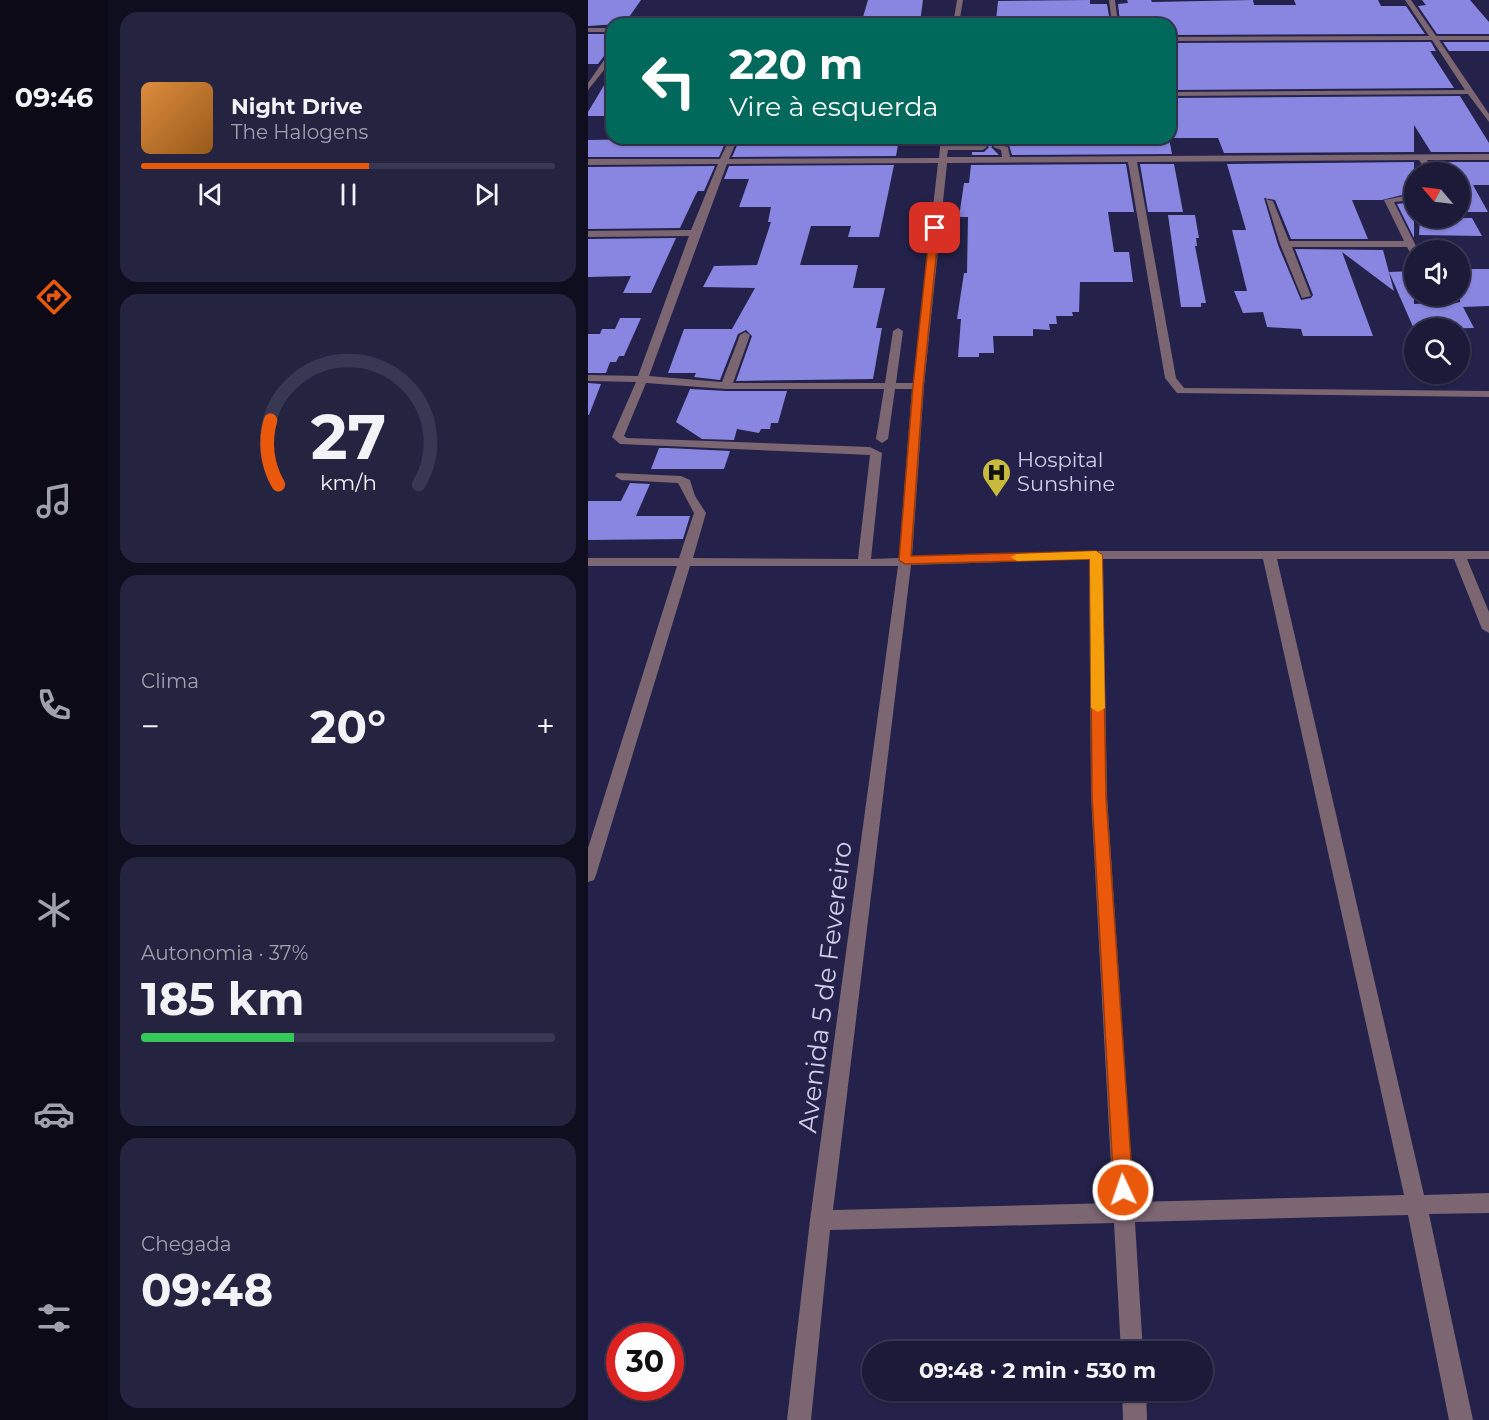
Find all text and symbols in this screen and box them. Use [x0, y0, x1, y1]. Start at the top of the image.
text: 220 m [729, 38, 863, 90]
icon: left [630, 42, 708, 120]
text: 09:46 [15, 81, 93, 114]
text: Vire à esquerda [729, 90, 938, 123]
text: Night Drive [231, 93, 363, 120]
text: The Halogens [231, 120, 368, 144]
north arrow [1404, 162, 1470, 228]
map controls [1404, 162, 1470, 384]
icon: previous [194, 178, 227, 211]
icon: pause [332, 178, 365, 211]
icon: next [470, 178, 503, 211]
pin [909, 202, 960, 253]
icon: arrive [918, 211, 951, 244]
button: sound [1404, 240, 1470, 306]
icon: directions [33, 276, 75, 318]
button: search [1404, 318, 1470, 384]
text: 27 [310, 400, 386, 476]
place label: Hospital Sunshine [1017, 447, 1115, 496]
hospital icon: Hospital Sunshine [980, 456, 1012, 498]
text: km/h [319, 470, 377, 496]
icon: music [33, 480, 75, 522]
text: Clima [141, 669, 199, 693]
icon: phone [33, 684, 75, 726]
text: 20° [310, 699, 386, 754]
text: − [141, 706, 160, 746]
text: + [536, 706, 555, 746]
street label: Avenida 5 de Fevereiro [791, 839, 859, 1135]
icon: climate [33, 889, 75, 931]
text: Autonomia · 37% [141, 941, 308, 965]
text: 185 km [141, 971, 304, 1026]
icon: car [33, 1093, 75, 1135]
position arrow [1091, 1158, 1155, 1222]
text: Chegada [141, 1232, 232, 1256]
text: 09:48 [141, 1262, 273, 1317]
icon: filters [33, 1297, 75, 1339]
speed limit sign: 30 [606, 1323, 684, 1401]
text: 09:48 · 2 min · 530 m [919, 1357, 1156, 1384]

